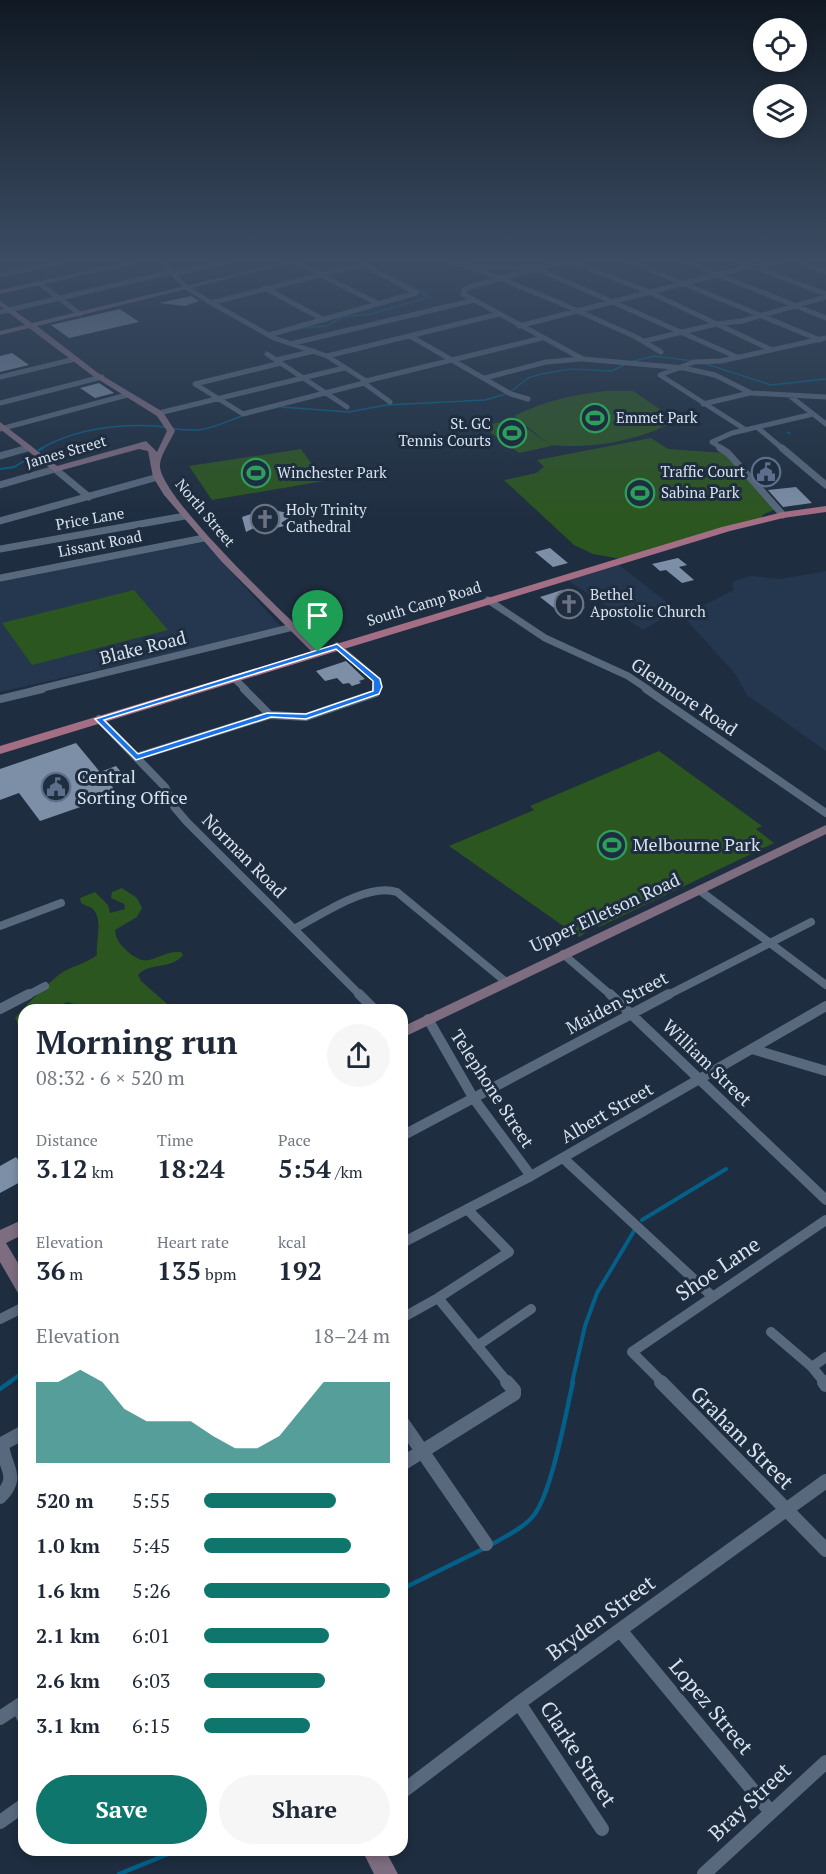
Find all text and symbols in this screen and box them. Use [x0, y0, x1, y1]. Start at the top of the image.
map controls [753, 18, 807, 138]
button: locate [753, 18, 807, 72]
button: layers [753, 84, 807, 138]
sports icon: Emmet Park [579, 402, 611, 434]
place label: Emmet Park [616, 407, 698, 427]
place label: St. GC Tennis Courts [399, 413, 491, 450]
sports icon: St. GC Tennis Courts [496, 417, 528, 449]
street label: James Street [23, 430, 109, 472]
public building icon: Traffic Court [750, 456, 782, 488]
sports icon: Winchester Park [240, 457, 272, 489]
place label: Traffic Court [661, 461, 745, 481]
place label: Winchester Park [277, 462, 387, 482]
street label: North Street [171, 474, 240, 551]
sports icon: Sabina Park [624, 477, 656, 509]
place label: Sabina Park [661, 482, 740, 502]
place label: Holy Trinity Cathedral [286, 499, 367, 536]
street label: Price Lane [54, 502, 126, 534]
church icon: Holy Trinity Cathedral [249, 503, 281, 535]
street label: Lissant Road [56, 525, 143, 561]
street label: South Camp Road [364, 576, 483, 630]
place label: Bethel Apostolic Church [590, 584, 706, 621]
church icon: Bethel Apostolic Church [553, 588, 585, 620]
pin [292, 590, 343, 652]
icon: arrive [301, 599, 334, 632]
street label: Blake Road [97, 625, 188, 669]
street label: Glenmore Road [627, 652, 742, 741]
place label: Central Sorting Office [77, 764, 188, 809]
public building icon: Central Sorting Office [40, 771, 72, 803]
street label: Norman Road [197, 808, 292, 903]
sports icon: Melbourne Park [596, 829, 628, 861]
place label: Melbourne Park [633, 832, 761, 856]
street label: Upper Elletson Road [526, 867, 683, 957]
street label: Maiden Street [561, 965, 672, 1039]
street label: William Street [658, 1014, 758, 1111]
text: Morning run [36, 1020, 238, 1063]
button: share [327, 1024, 390, 1087]
street label: Telephone Street [446, 1025, 540, 1152]
text: 08:32 · 6 × 520 m [36, 1064, 185, 1091]
street label: Albert Street [556, 1076, 657, 1148]
text: Distance [36, 1129, 98, 1151]
text: Time [157, 1129, 194, 1151]
text: Pace [278, 1129, 311, 1151]
text: 3.12 [36, 1151, 88, 1185]
text: 18:24 [157, 1151, 225, 1185]
text: 5:54 [278, 1151, 331, 1185]
text: km [88, 1161, 114, 1183]
text: /km [331, 1161, 362, 1183]
street label: Shoe Lane [670, 1230, 765, 1307]
text: Elevation [36, 1231, 103, 1253]
text: Heart rate [157, 1231, 229, 1253]
text: kcal [278, 1231, 306, 1253]
text: 36 [36, 1253, 65, 1287]
text: 135 [157, 1253, 201, 1287]
text: 192 [278, 1253, 322, 1287]
text: m [65, 1263, 83, 1285]
text: bpm [201, 1263, 237, 1285]
text: Elevation [36, 1322, 120, 1349]
text: 18–24 m [313, 1322, 390, 1349]
street label: Graham Street [685, 1380, 801, 1495]
text: 520 m [36, 1487, 94, 1514]
text: 5:55 [132, 1487, 171, 1514]
text: 1.0 km [36, 1532, 100, 1559]
text: 5:45 [132, 1532, 171, 1559]
street label: Bryden Street [541, 1568, 660, 1666]
text: 1.6 km [36, 1577, 100, 1604]
text: 5:26 [132, 1577, 171, 1604]
text: 2.1 km [36, 1622, 100, 1649]
text: 6:01 [132, 1622, 171, 1649]
street label: Lopez Street [664, 1653, 760, 1760]
text: 2.6 km [36, 1667, 100, 1694]
text: 6:03 [132, 1667, 171, 1694]
street label: Clarke Street [534, 1695, 624, 1812]
text: 3.1 km [36, 1712, 100, 1739]
text: 6:15 [132, 1712, 171, 1739]
street label: Bray Street [702, 1756, 797, 1847]
button: Save [36, 1775, 207, 1844]
button: Share [219, 1775, 390, 1844]

